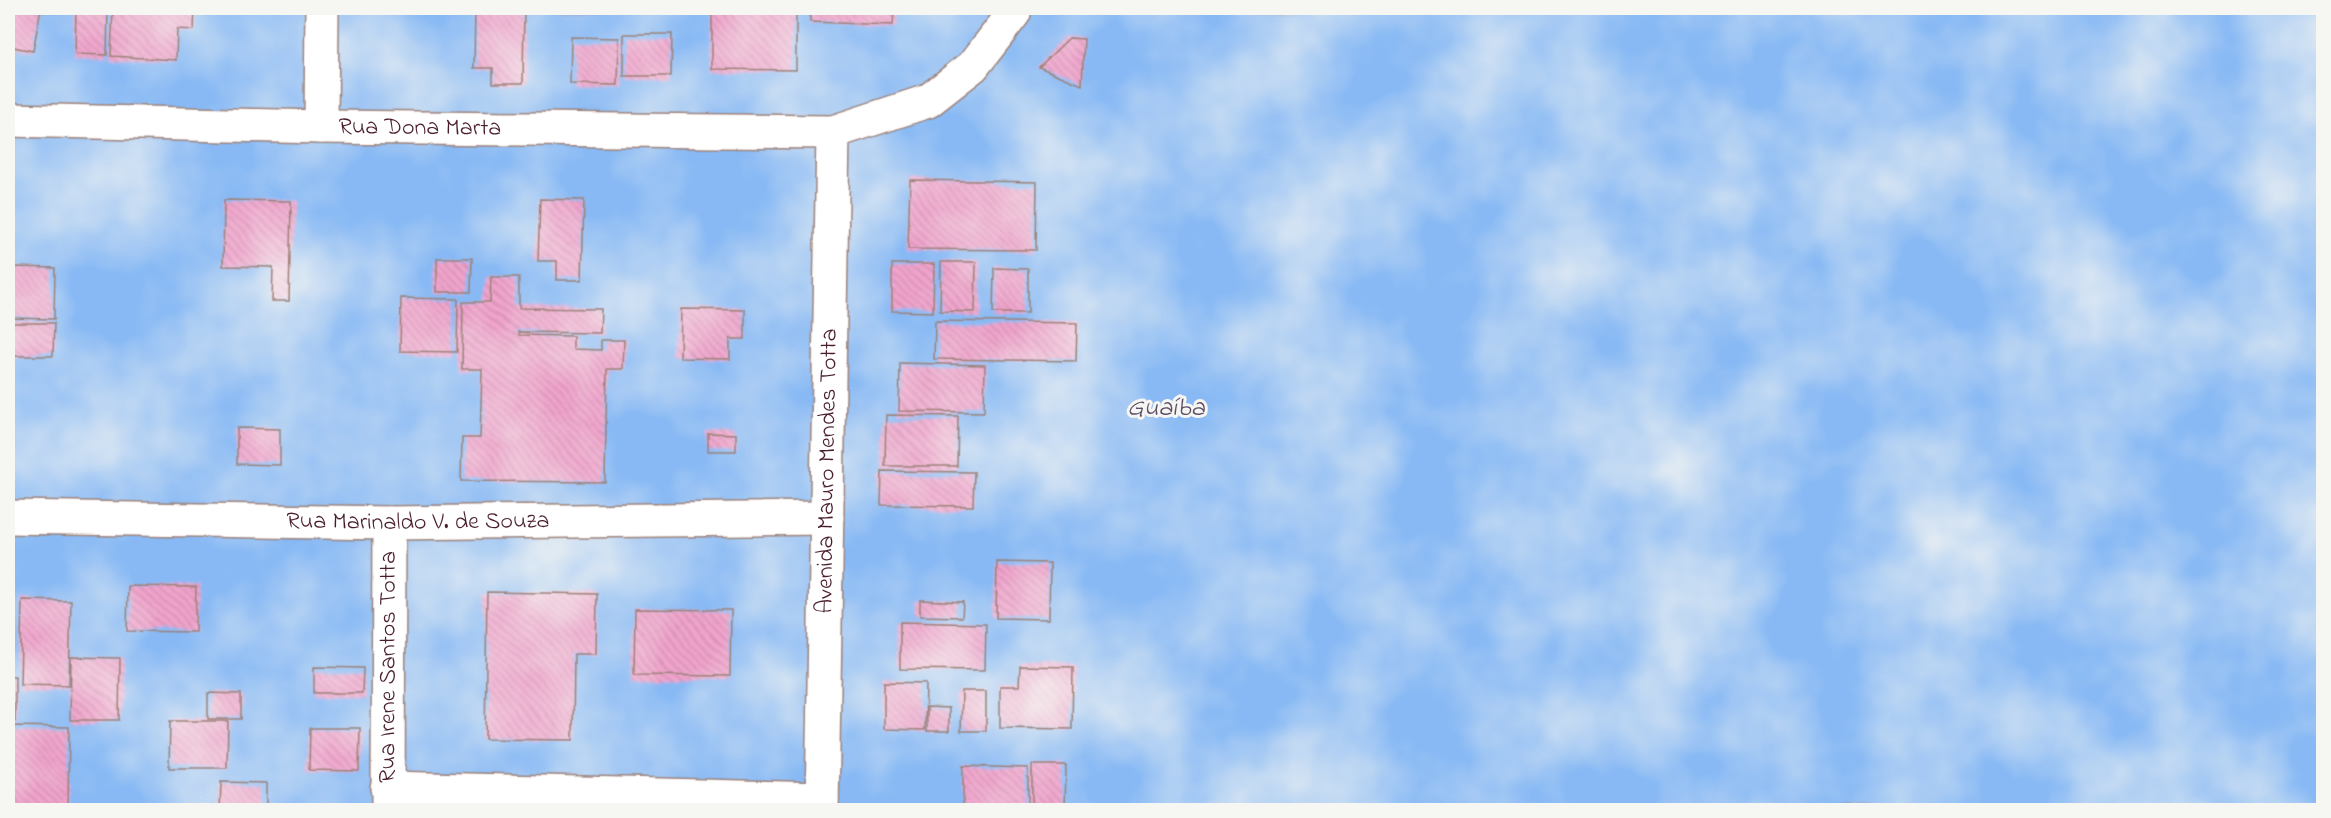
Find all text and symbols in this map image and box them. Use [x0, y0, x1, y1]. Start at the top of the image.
street label: Rua Dona Marta [338, 110, 502, 146]
street label: Avenida Mauro Mendes Totta [808, 328, 847, 614]
water label: Guaíba [1127, 390, 1206, 428]
street label: Rua Marinaldo V. de Souza [286, 504, 550, 541]
street label: Rua Irene Santos Totta [371, 551, 406, 783]

